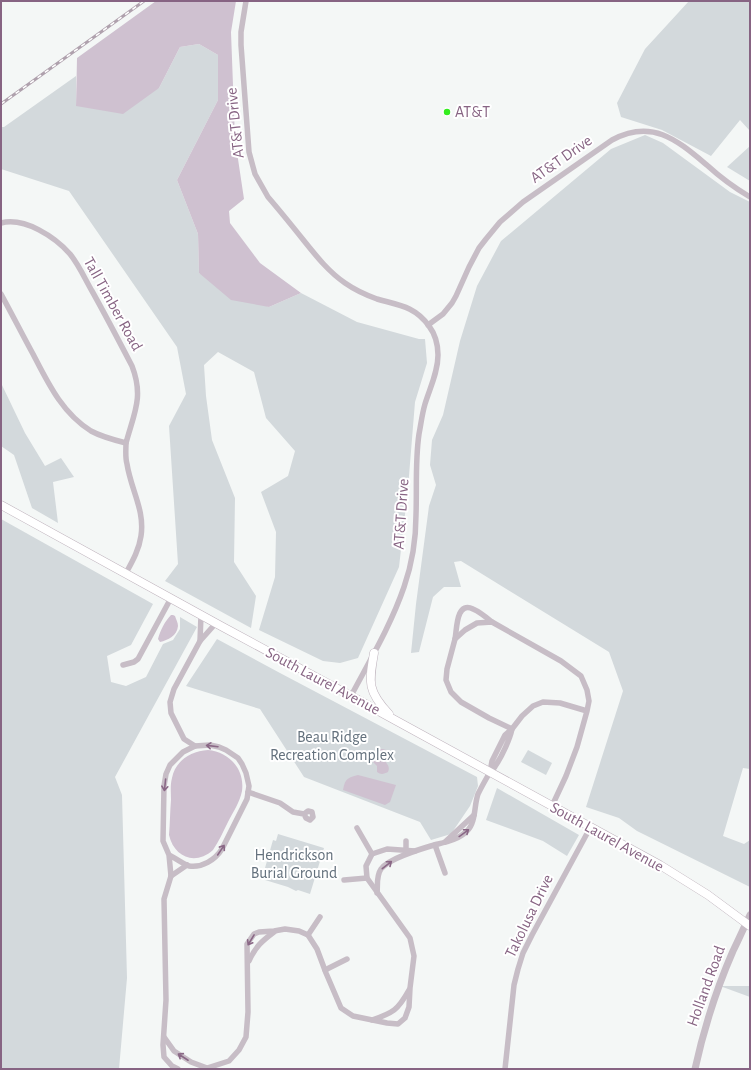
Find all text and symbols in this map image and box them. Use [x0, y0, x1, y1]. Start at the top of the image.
street label: AT&T Drive [223, 87, 247, 159]
place label: AT&T [455, 104, 490, 120]
marker: AT&T [442, 107, 452, 117]
street label: AT&T Drive [527, 132, 595, 186]
street label: Tall Timber Road [81, 254, 145, 354]
street label: AT&T Drive [391, 478, 411, 550]
street label: South Laurel Avenue [263, 644, 383, 718]
park label: Beau Ridge Recreation Complex [270, 729, 394, 763]
one-way arrow [206, 742, 219, 750]
one-way arrow [161, 778, 169, 791]
street label: South Laurel Avenue [548, 799, 666, 875]
one-way arrow [459, 829, 470, 837]
one-way arrow [217, 845, 225, 856]
park label: Hendrickson Burial Ground [251, 847, 337, 881]
one-way arrow [381, 861, 392, 869]
street label: Takolusa Drive [502, 872, 556, 960]
one-way arrow [246, 934, 254, 946]
street label: Holland Road [684, 944, 728, 1028]
one-way arrow [177, 1052, 188, 1061]

